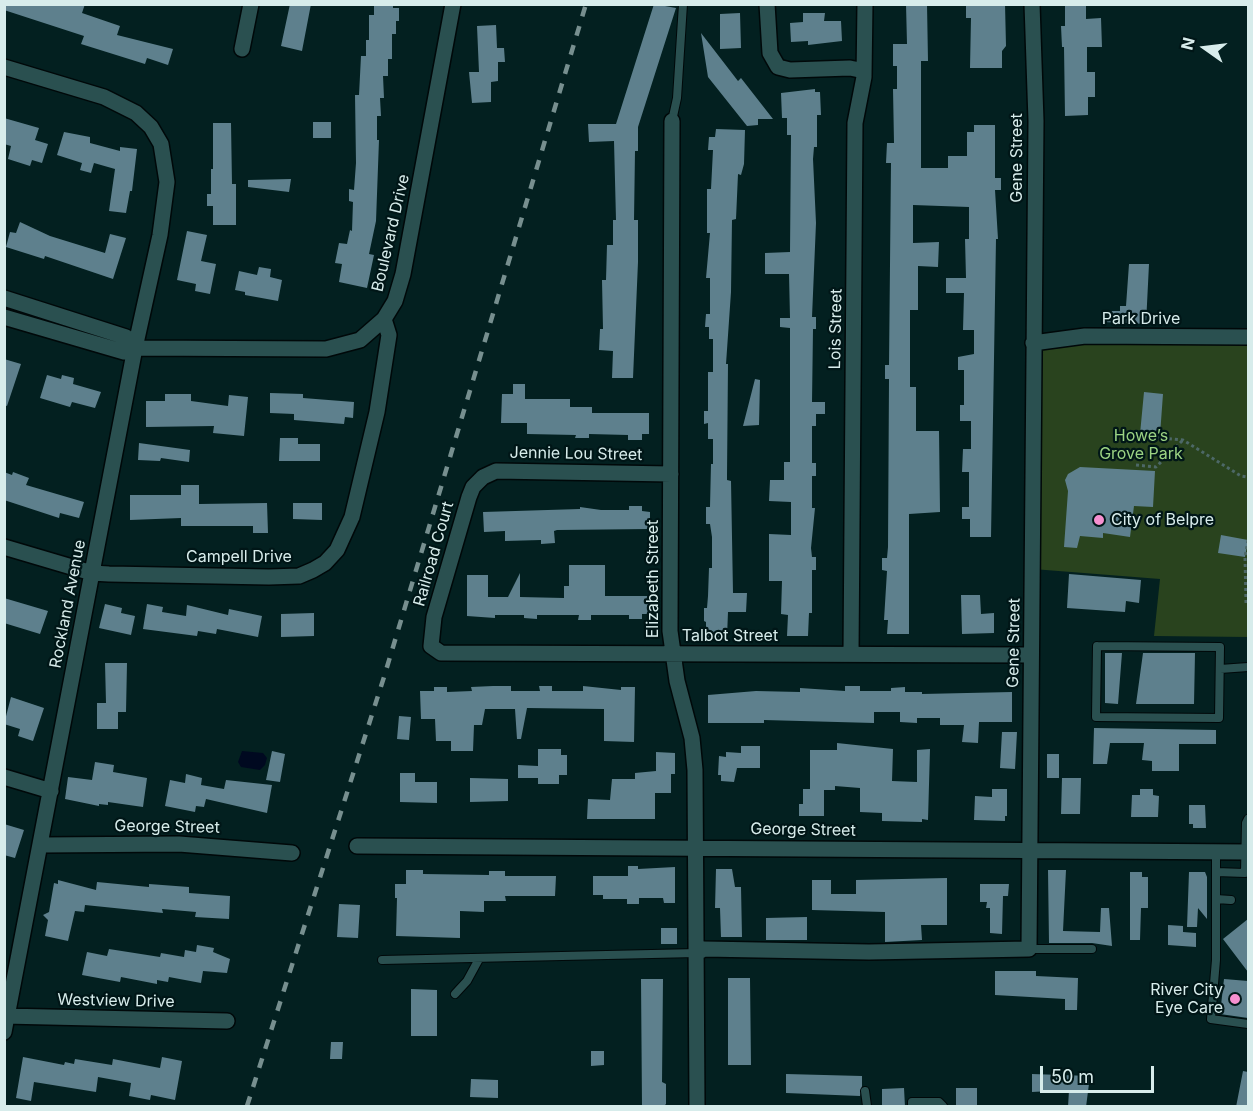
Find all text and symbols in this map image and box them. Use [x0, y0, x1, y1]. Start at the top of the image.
north arrow [1175, 18, 1235, 78]
text: N [1176, 35, 1199, 52]
street label: Gene Street [1007, 113, 1027, 203]
street label: Boulevard Drive [368, 172, 414, 294]
street label: Lois Street [826, 289, 846, 369]
street label: Park Drive [1102, 309, 1180, 329]
park label: Howe’s Grove Park [1099, 426, 1183, 464]
street label: Jennie Lou Street [509, 443, 643, 465]
street label: Railroad Court [410, 499, 458, 609]
place label: City of Belpre [1111, 510, 1214, 530]
marker: City of Belpre [1092, 513, 1106, 527]
street label: Elizabeth Street [643, 520, 663, 638]
street label: Rockland Avenue [46, 538, 90, 670]
street label: Campell Drive [186, 547, 292, 567]
street label: Gene Street [1004, 598, 1024, 688]
street label: Talbot Street [682, 626, 778, 646]
street label: George Street [114, 816, 220, 838]
street label: George Street [750, 819, 856, 841]
place label: River City Eye Care [1150, 980, 1223, 1018]
street label: Westview Drive [57, 990, 175, 1012]
marker: River City Eye Care [1228, 992, 1242, 1006]
scale bar [1043, 1054, 1157, 1092]
text: 50 m [1051, 1066, 1094, 1087]

